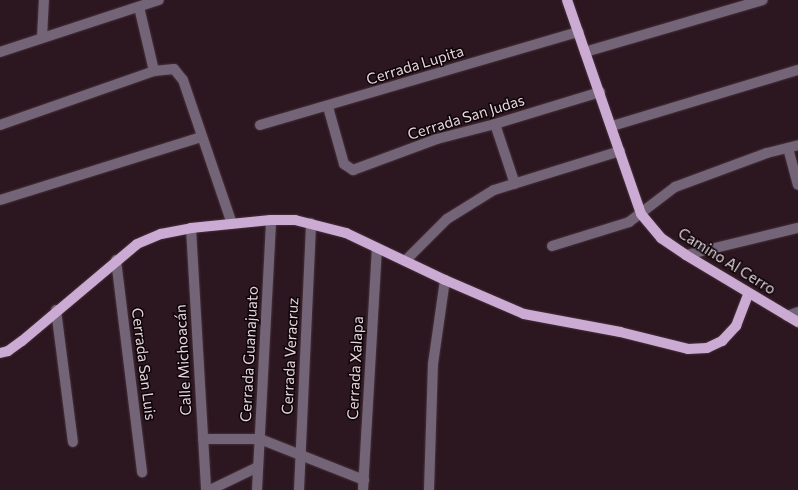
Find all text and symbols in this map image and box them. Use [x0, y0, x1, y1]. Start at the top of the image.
street label: Cerrada Lupita [364, 42, 466, 88]
street label: Cerrada San Judas [405, 91, 527, 143]
street label: Camino Al Cerro [675, 224, 779, 298]
street label: Cerrada Guanajuato [236, 286, 262, 422]
street label: Cerrada Veracruz [278, 297, 302, 415]
street label: Calle Michoacán [171, 304, 195, 416]
street label: Cerrada San Luis [128, 307, 160, 421]
street label: Cerrada Xalapa [343, 316, 367, 420]

